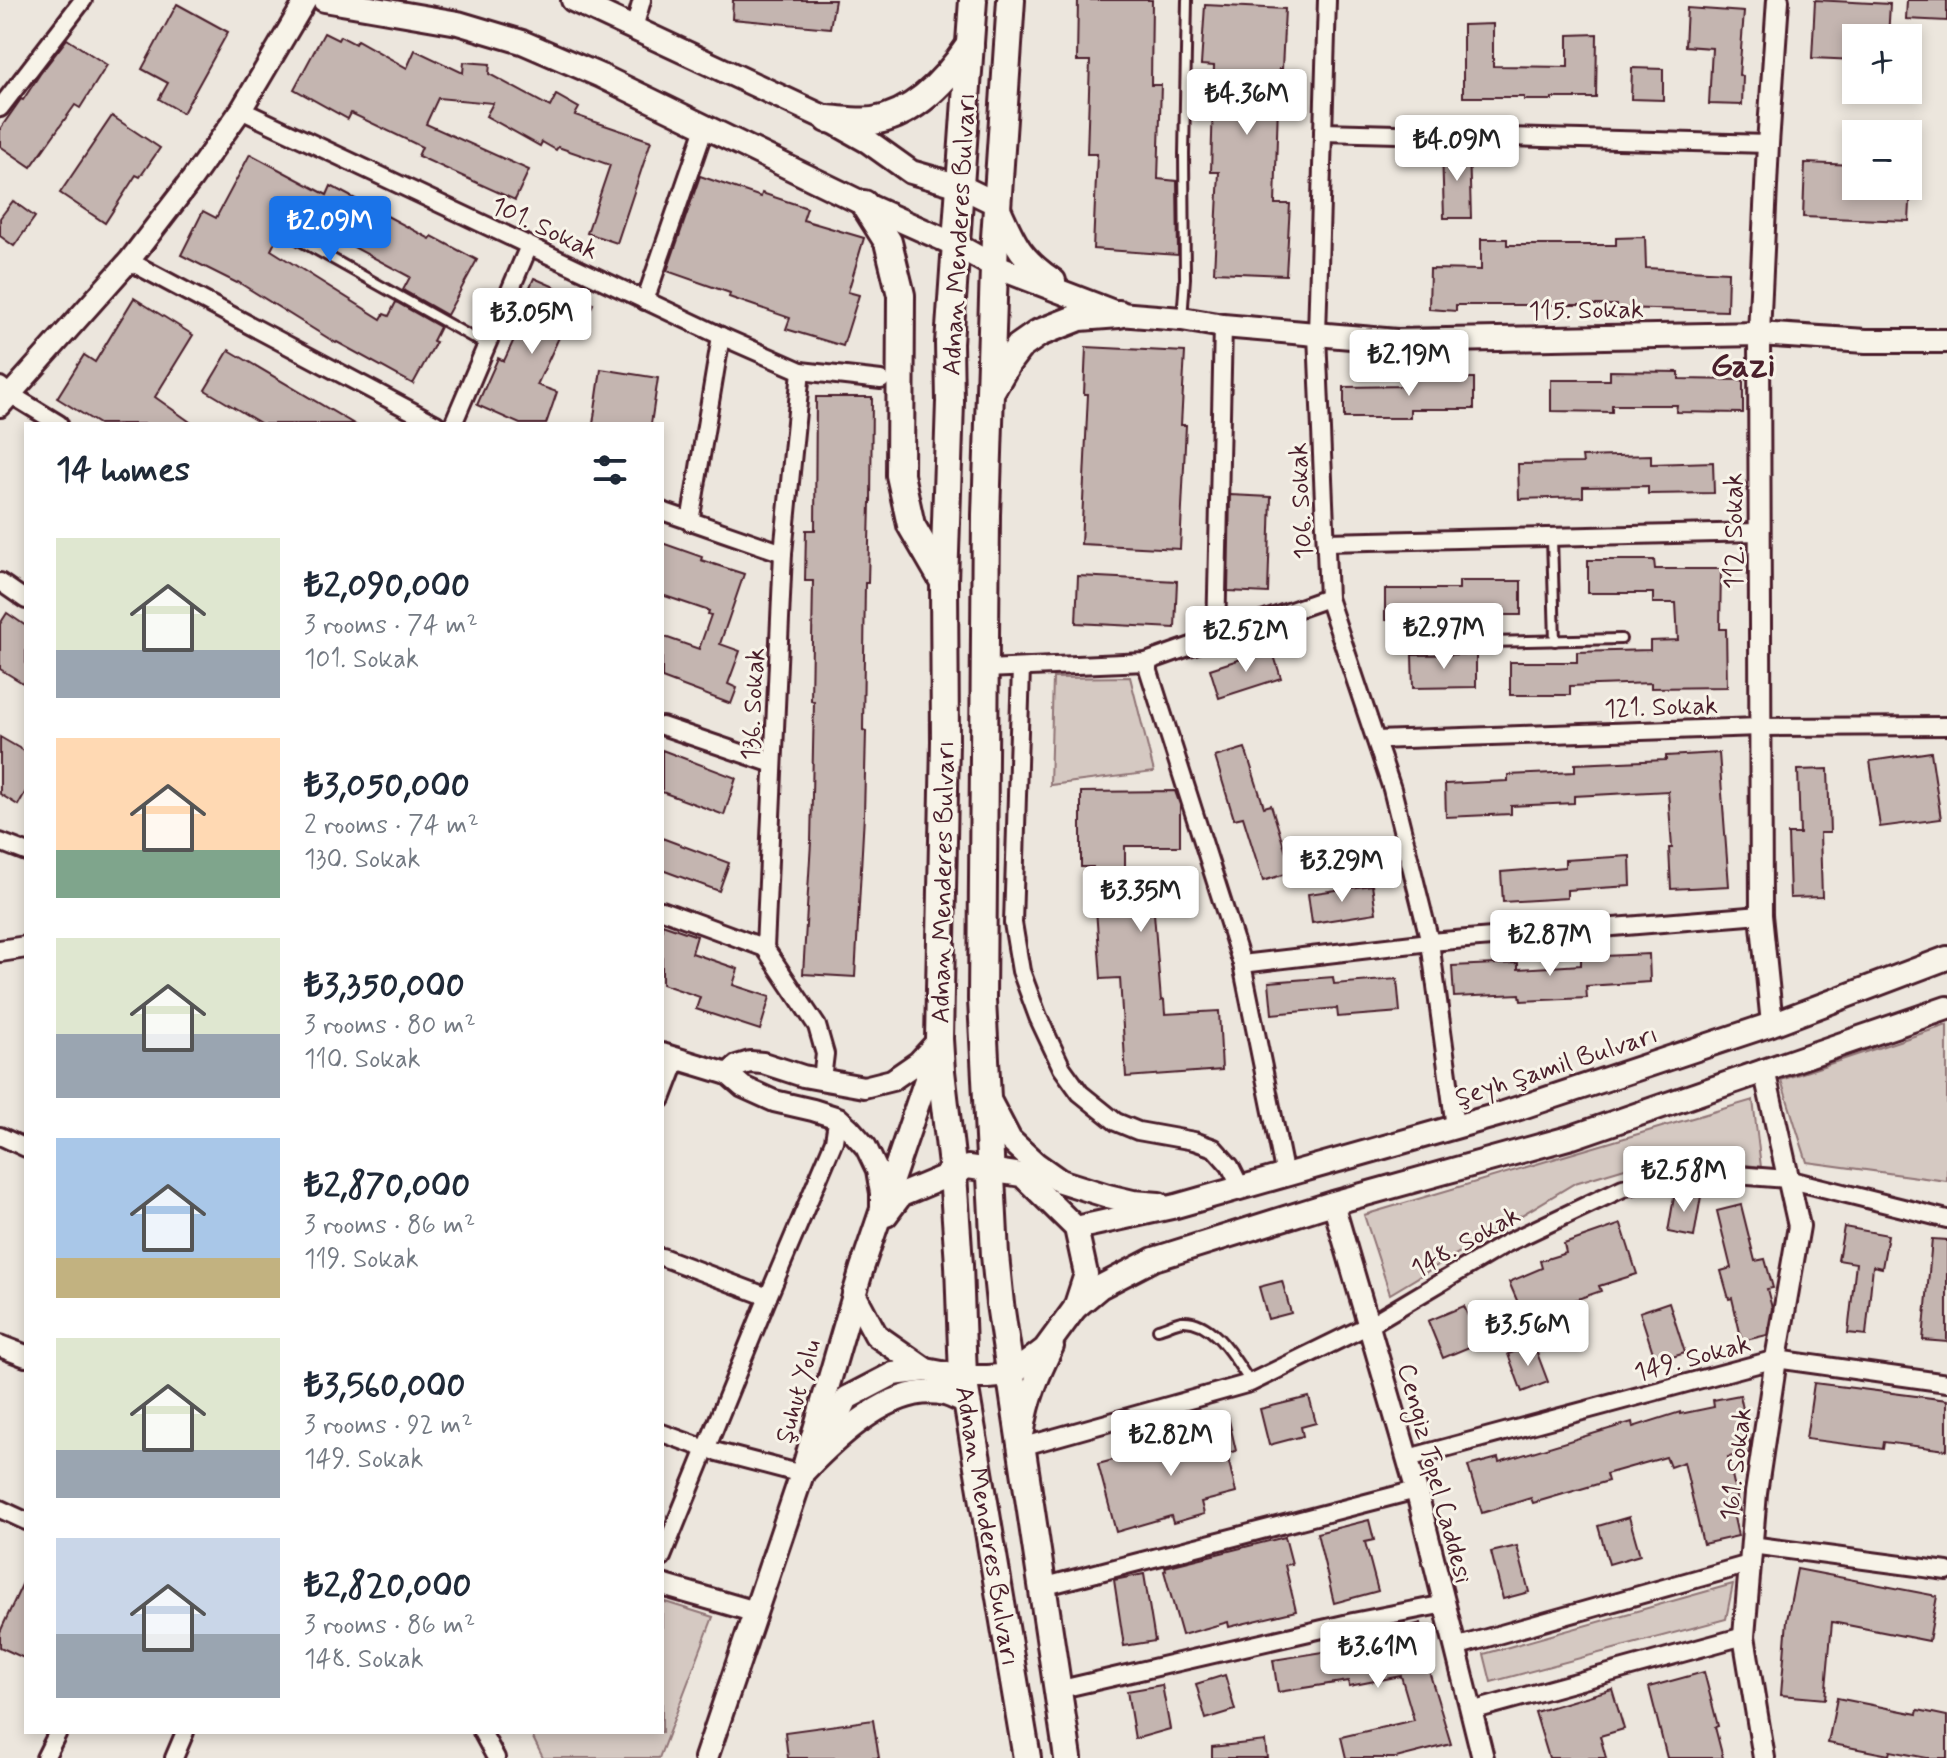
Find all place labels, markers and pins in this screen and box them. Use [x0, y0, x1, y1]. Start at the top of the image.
pin: ₺4.36M [1182, 69, 1312, 137]
pin: ₺4.09M [1392, 115, 1522, 183]
pin: ₺2.09M [265, 196, 395, 264]
pin: ₺3.05M [467, 288, 597, 356]
pin: ₺2.19M [1344, 330, 1474, 398]
pin: ₺2.97M [1379, 603, 1509, 671]
pin: ₺2.52M [1181, 606, 1311, 674]
pin: ₺3.29M [1277, 836, 1407, 904]
pin: ₺3.35M [1076, 866, 1206, 934]
pin: ₺2.87M [1485, 910, 1615, 978]
pin: ₺2.58M [1619, 1146, 1749, 1214]
pin: ₺3.56M [1463, 1300, 1593, 1368]
pin: ₺2.82M [1106, 1410, 1236, 1478]
pin: ₺3.61M [1313, 1622, 1443, 1690]

